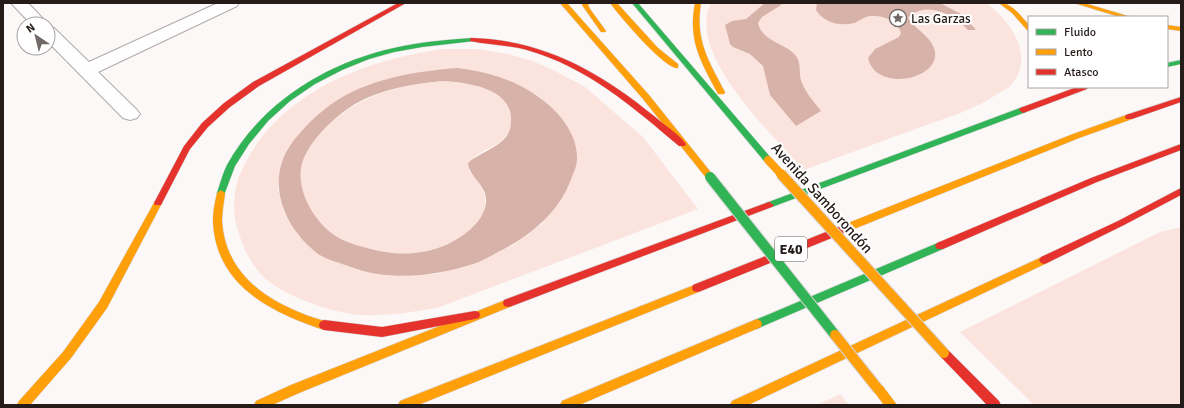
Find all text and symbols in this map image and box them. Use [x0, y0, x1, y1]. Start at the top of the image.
place icon: Las Garzas [888, 8, 908, 28]
place label: Las Garzas [911, 11, 971, 27]
north arrow [16, 16, 56, 56]
legend [1028, 16, 1168, 88]
text: N [24, 21, 37, 36]
text: Fluido [1064, 25, 1096, 40]
text: Lento [1064, 45, 1093, 60]
text: Atasco [1064, 65, 1099, 80]
street label: Avenida Samborondón [767, 139, 877, 257]
road number: E40 [775, 237, 807, 261]

